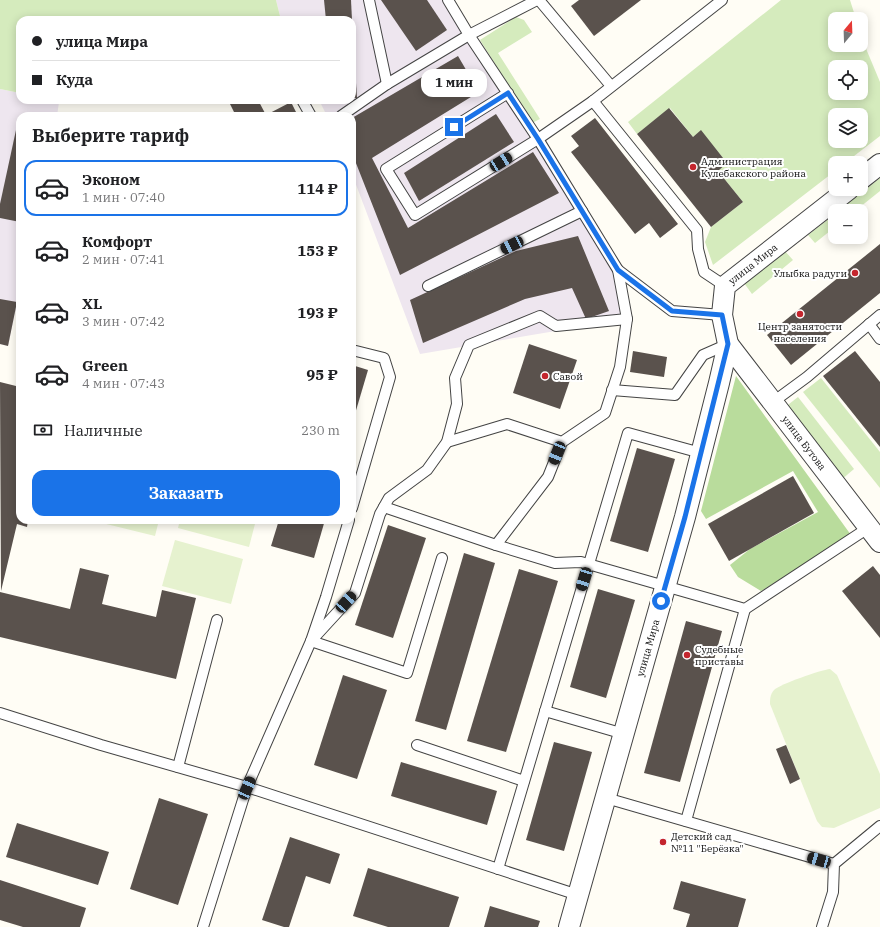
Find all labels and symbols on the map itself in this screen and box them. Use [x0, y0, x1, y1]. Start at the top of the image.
north arrow [828, 12, 868, 52]
callout: 1 мин [421, 69, 487, 97]
route end [445, 118, 463, 136]
car [488, 151, 514, 173]
place label: Администрация Кулебакского района [701, 155, 806, 180]
marker: Администрация Кулебакского района [688, 162, 698, 172]
car [499, 234, 525, 256]
street label: улица Мира [726, 240, 781, 287]
place label: Улыбка радуги [774, 267, 847, 280]
marker: Улыбка радуги [850, 268, 860, 278]
marker: Центр занятости населения [795, 309, 805, 319]
place label: Центр занятости населения [758, 320, 842, 345]
place label: Савой [553, 370, 583, 383]
marker: Савой [540, 371, 550, 381]
street label: улица Бутова [779, 413, 829, 473]
car [547, 440, 567, 466]
car [575, 566, 593, 592]
car [334, 589, 358, 615]
route start [652, 592, 670, 610]
street label: улица Мира [634, 617, 663, 678]
place label: Судебные приставы [695, 643, 744, 668]
marker: Судебные приставы [682, 650, 692, 660]
car [237, 775, 257, 801]
place label: Детский сад №11 "Берёзка" [671, 830, 744, 855]
marker: Детский сад №11 "Берёзка" [658, 837, 668, 847]
car [806, 851, 832, 869]

